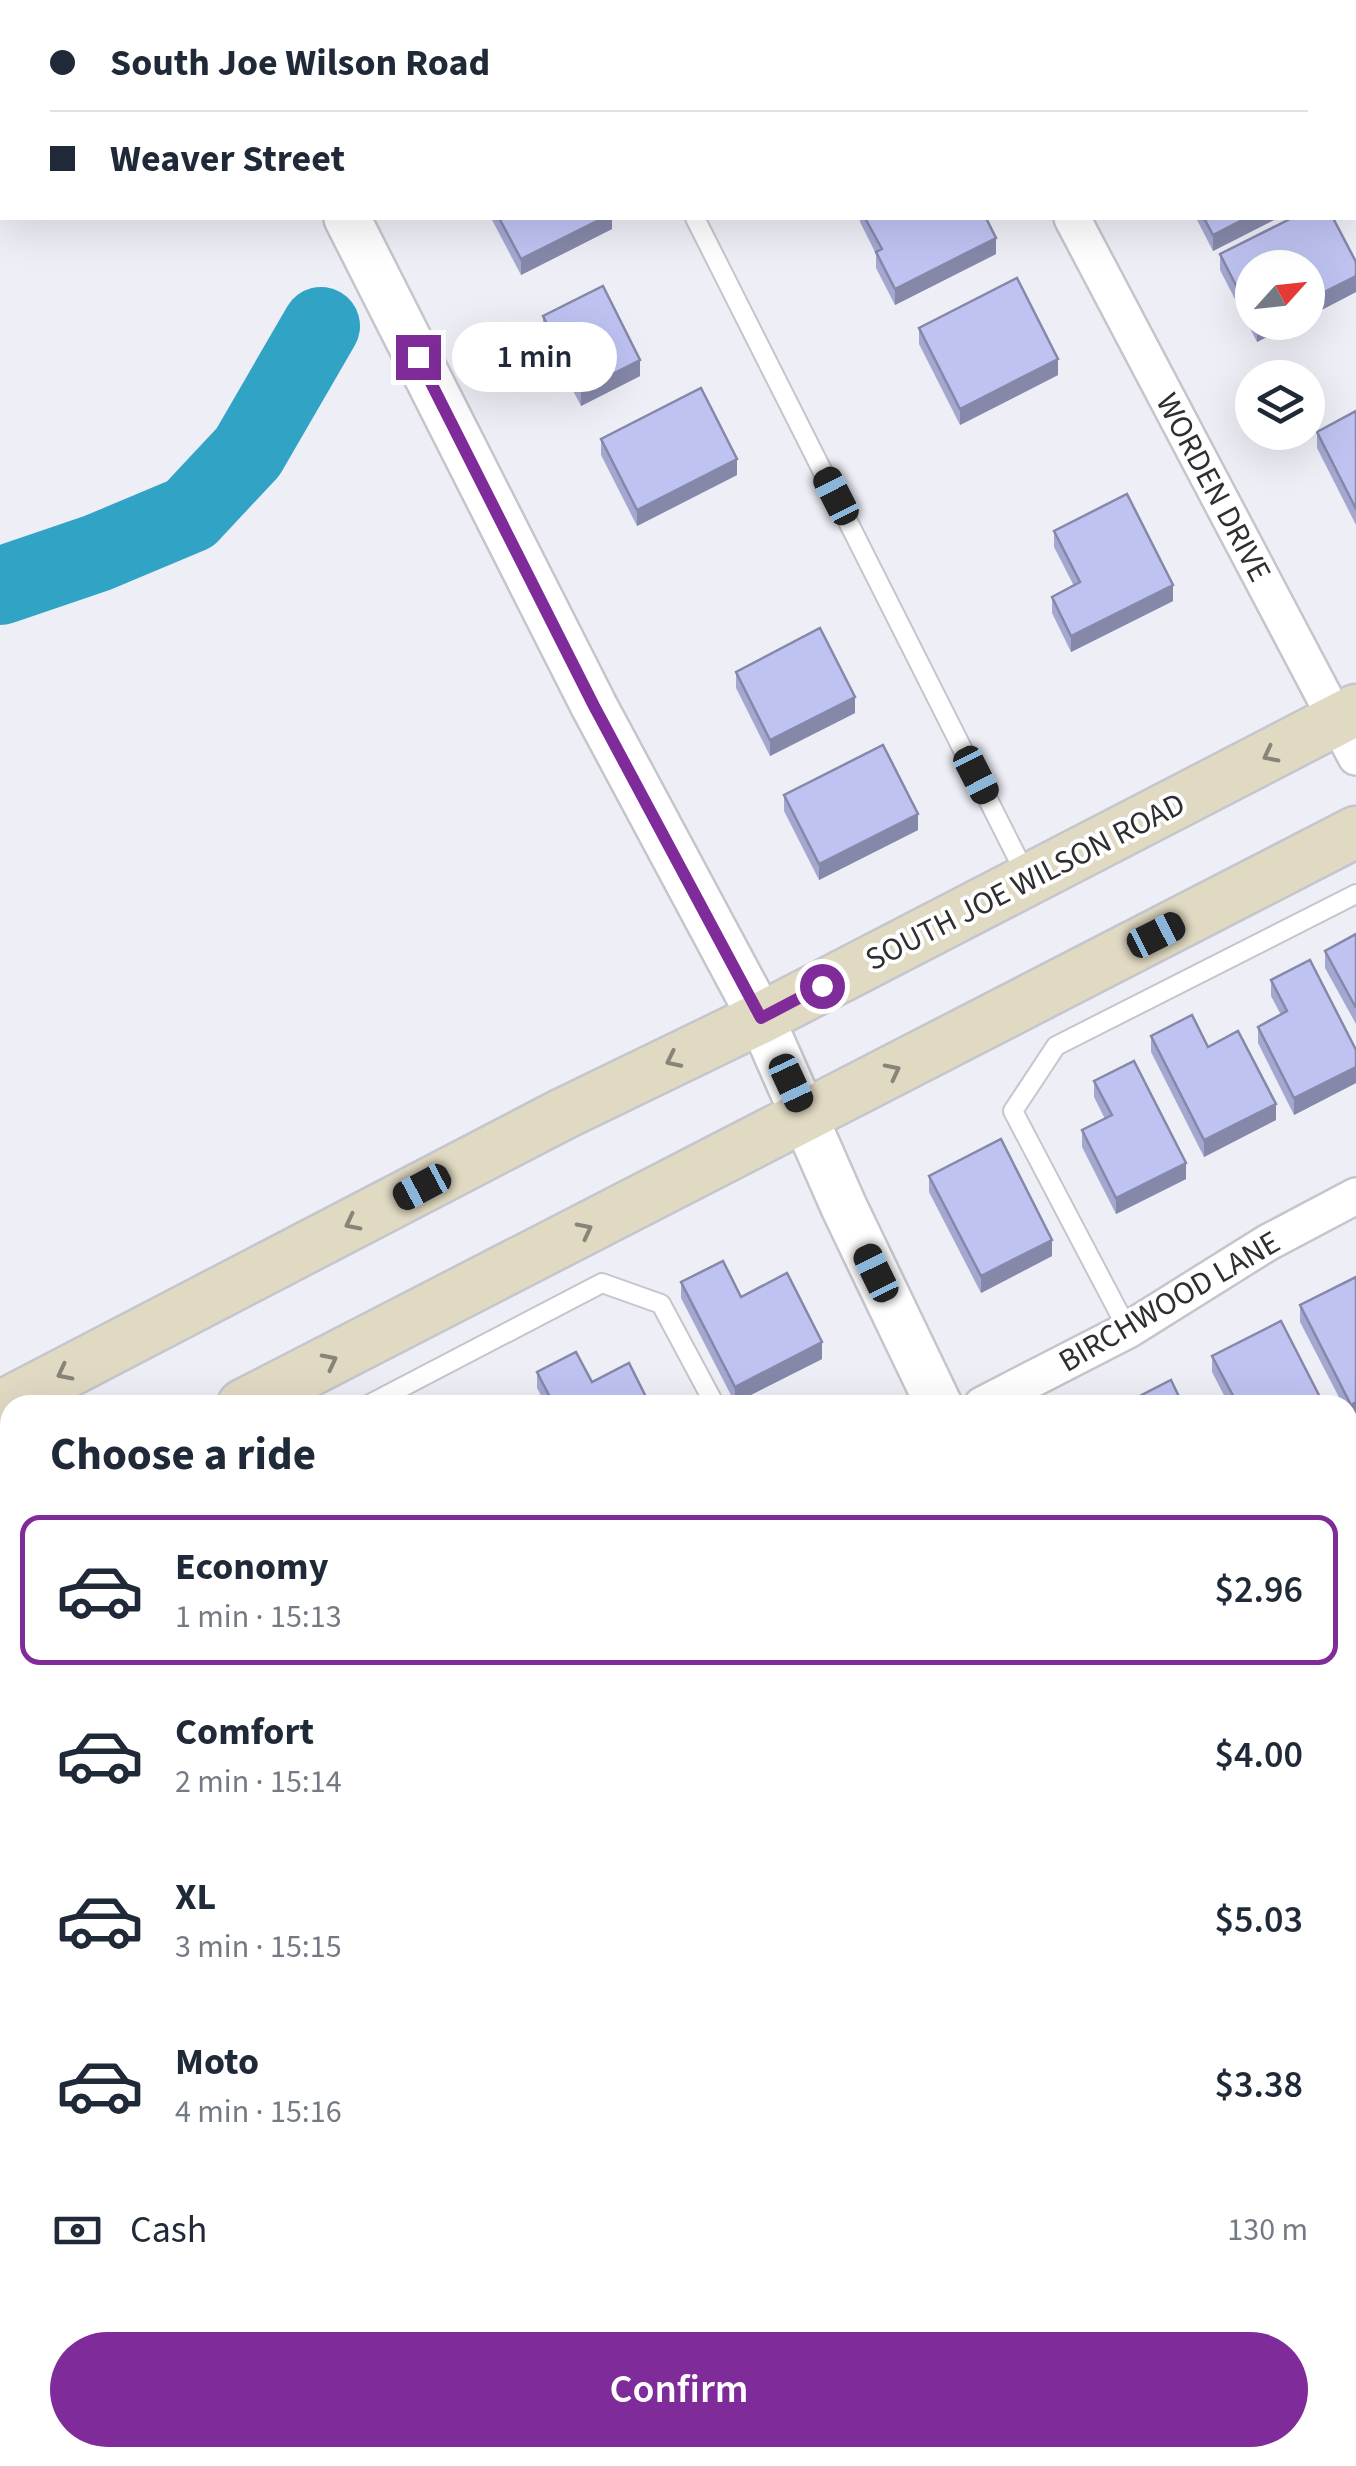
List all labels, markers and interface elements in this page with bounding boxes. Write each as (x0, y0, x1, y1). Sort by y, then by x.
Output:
text: South Joe Wilson Road (110, 36, 490, 90)
text: Weaver Street (110, 132, 345, 186)
north arrow (1235, 250, 1325, 340)
map controls (1235, 250, 1325, 450)
callout: 1 min (453, 322, 618, 392)
text: 1 min (496, 334, 573, 380)
route end (396, 335, 441, 380)
button: layers (1235, 360, 1325, 450)
street label: WORDEN DRIVE (1144, 385, 1282, 590)
car (809, 462, 863, 530)
car (949, 741, 1003, 809)
one-way arrow (1262, 743, 1280, 762)
street label: SOUTH JOE WILSON ROAD (858, 781, 1193, 983)
car (1122, 908, 1190, 962)
route start (800, 964, 845, 1009)
one-way arrow (665, 1048, 683, 1068)
car (765, 1049, 817, 1117)
one-way arrow (882, 1064, 900, 1083)
car (388, 1160, 456, 1214)
one-way arrow (345, 1211, 363, 1231)
street label: BIRCHWOOD LANE (1050, 1220, 1289, 1384)
one-way arrow (574, 1223, 592, 1242)
car (849, 1239, 903, 1307)
one-way arrow (320, 1353, 338, 1373)
one-way arrow (56, 1361, 74, 1381)
text: Choose a ride (50, 1423, 316, 1487)
text: Economy (175, 1540, 328, 1594)
icon: car (55, 1545, 145, 1635)
text: $2.96 (1215, 1563, 1303, 1617)
text: 1 min · 15:13 (175, 1594, 342, 1640)
text: Comfort (175, 1705, 314, 1759)
icon: car (55, 1710, 145, 1800)
text: $4.00 (1215, 1728, 1303, 1782)
text: 2 min · 15:14 (175, 1759, 342, 1805)
text: XL (175, 1870, 216, 1924)
icon: car (55, 1875, 145, 1965)
text: $5.03 (1215, 1893, 1303, 1947)
text: 3 min · 15:15 (175, 1924, 342, 1970)
text: Moto (175, 2035, 259, 2089)
icon: car (55, 2040, 145, 2130)
text: $3.38 (1215, 2058, 1303, 2112)
text: 4 min · 15:16 (175, 2089, 342, 2135)
icon: cash (50, 2203, 105, 2258)
text: Cash (130, 2203, 207, 2257)
text: 130 m (1227, 2207, 1308, 2253)
button: Confirm (50, 2332, 1308, 2447)

